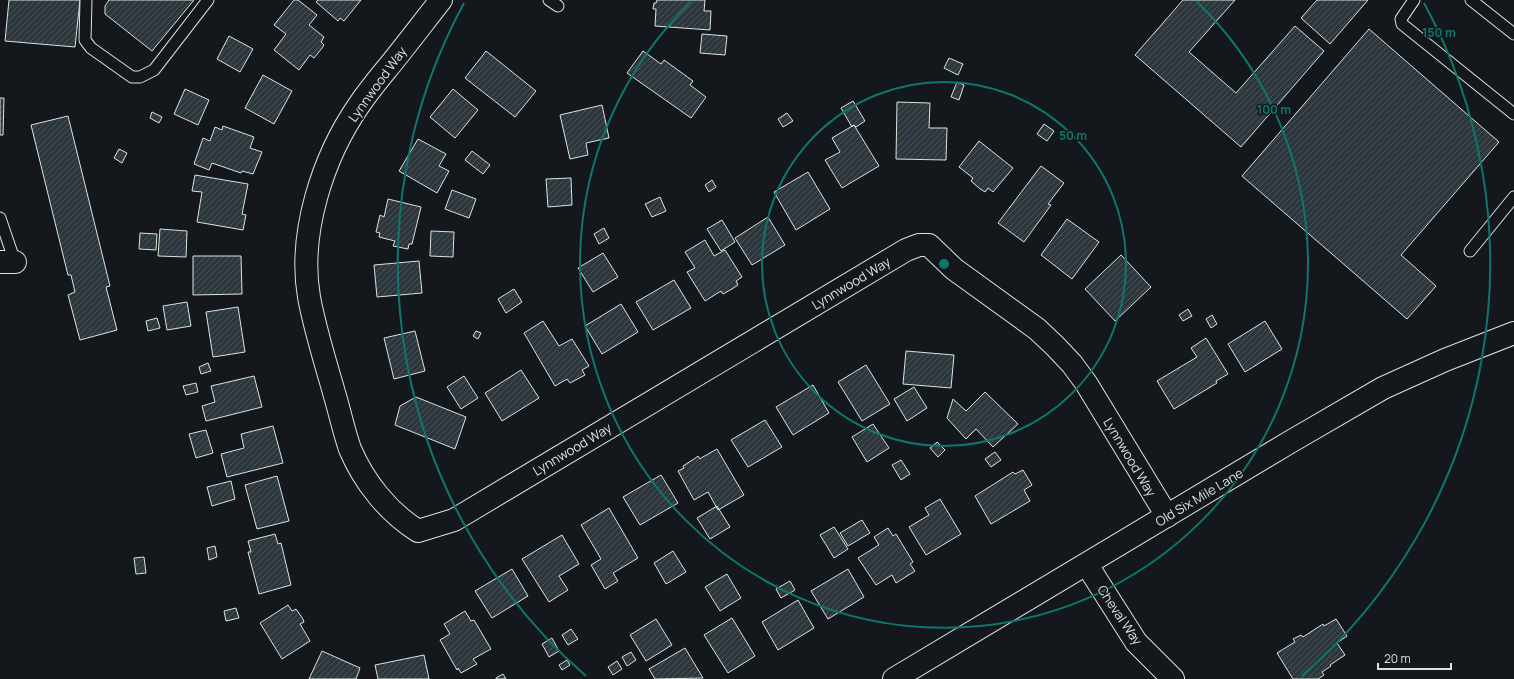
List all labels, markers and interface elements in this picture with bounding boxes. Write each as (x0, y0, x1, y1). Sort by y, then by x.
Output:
text: 150 m (1422, 24, 1456, 41)
street label: Lynnwood Way (344, 43, 411, 125)
text: 100 m (1257, 101, 1291, 118)
text: 50 m (1059, 127, 1087, 144)
street label: Lynnwood Way (808, 252, 894, 314)
centre of rings (937, 257, 951, 271)
street label: Lynnwood Way (1099, 414, 1161, 500)
street label: Lynnwood Way (529, 418, 615, 480)
street label: Old Six Mile Lane (1152, 463, 1247, 530)
street label: Cheval Way (1093, 581, 1147, 649)
scale bar (1378, 645, 1451, 671)
text: 20 m (1384, 650, 1411, 667)

